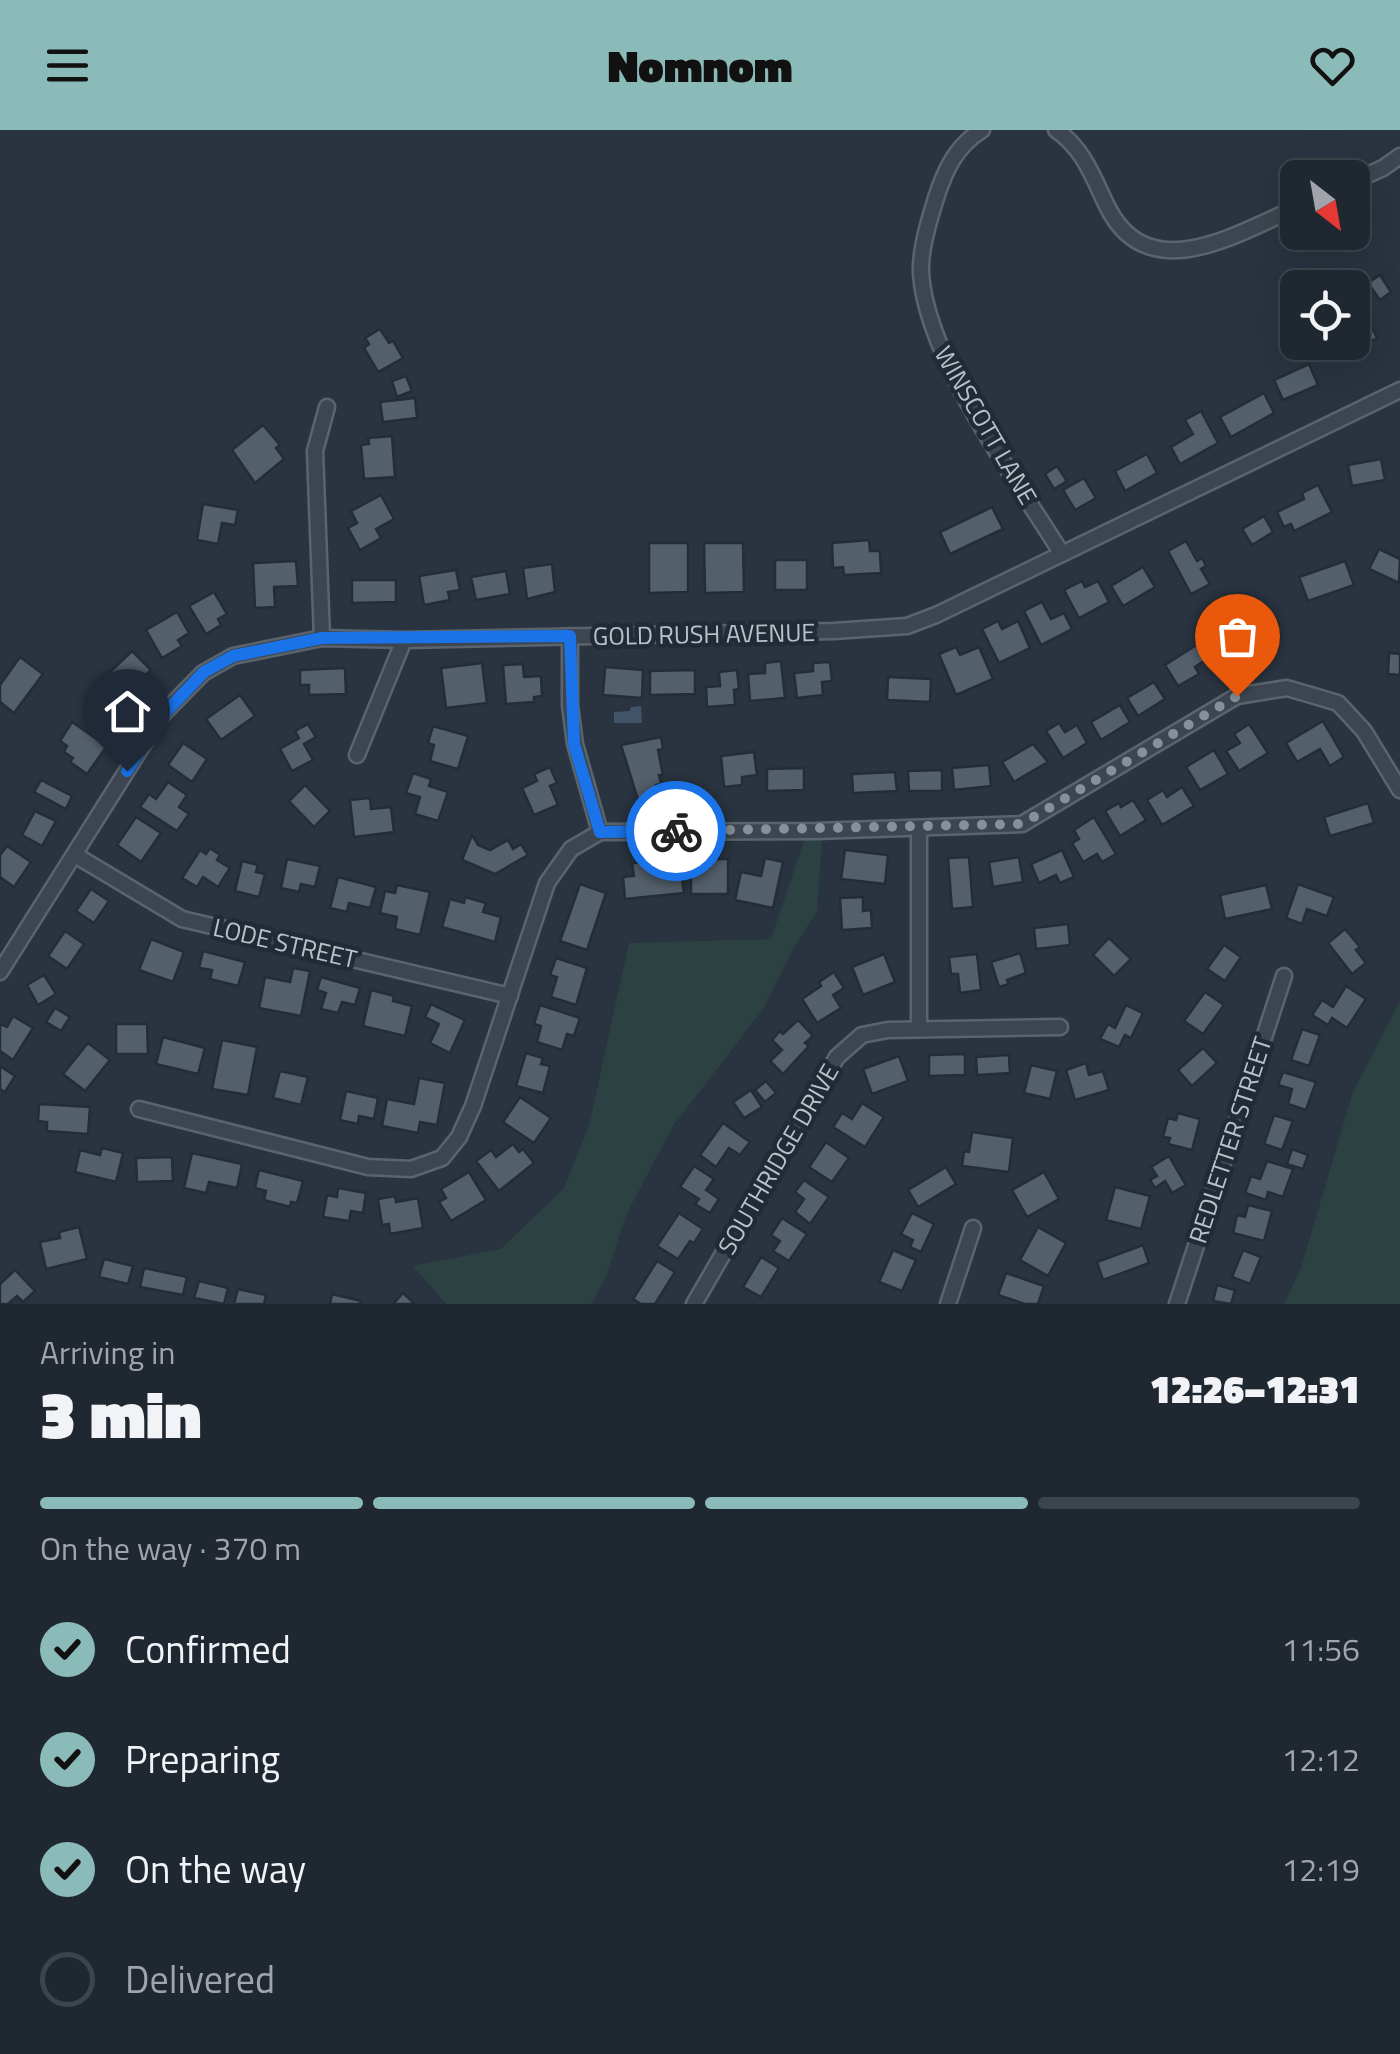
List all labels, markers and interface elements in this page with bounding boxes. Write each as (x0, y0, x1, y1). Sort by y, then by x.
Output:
text: Nomnom (607, 31, 793, 99)
icon: menu (40, 38, 95, 93)
icon: heart (1305, 38, 1360, 93)
north arrow (1280, 160, 1370, 250)
map controls (1280, 160, 1370, 360)
button: locate (1280, 270, 1370, 360)
street label: WINSCOTT LANE (925, 339, 1047, 511)
pin (1195, 594, 1280, 697)
icon: bag (1210, 609, 1265, 664)
street label: GOLD RUSH AVENUE (593, 613, 815, 655)
pin (85, 669, 170, 772)
icon: home (100, 684, 155, 739)
courier (626, 781, 726, 881)
icon: bike (649, 804, 704, 859)
street label: LODE STREET (209, 908, 361, 978)
street label: REDLETTER STREET (1179, 1032, 1281, 1248)
street label: SOUTHRIDGE DRIVE (708, 1057, 848, 1261)
text: Arriving in (40, 1328, 176, 1376)
text: 12:26–12:31 (1150, 1360, 1360, 1418)
text: 3 min (40, 1364, 201, 1463)
text: On the way · 370 m (40, 1524, 301, 1572)
text: Confirmed (125, 1620, 291, 1678)
icon: check (40, 1622, 95, 1677)
text: 11:56 (1281, 1625, 1360, 1673)
text: Preparing (125, 1730, 280, 1788)
icon: check (40, 1732, 95, 1787)
text: 12:12 (1281, 1735, 1360, 1783)
text: On the way (125, 1840, 306, 1898)
icon: check (40, 1842, 95, 1897)
text: 12:19 (1281, 1845, 1360, 1893)
text: Delivered (125, 1950, 275, 2008)

